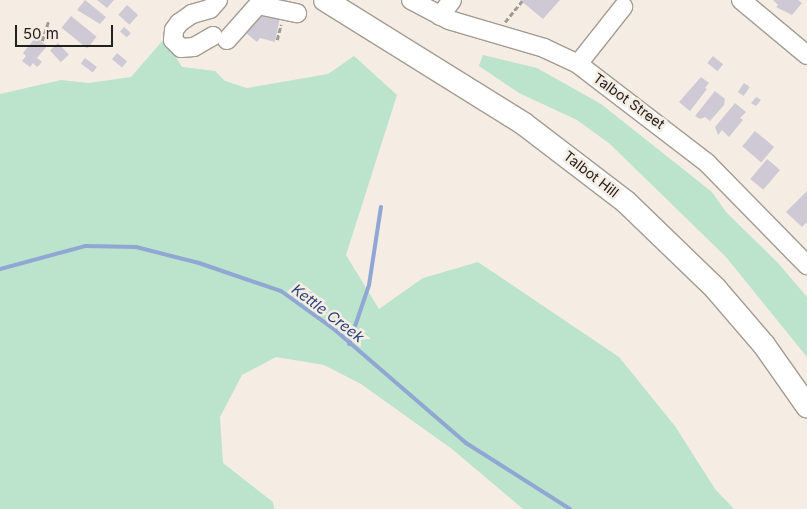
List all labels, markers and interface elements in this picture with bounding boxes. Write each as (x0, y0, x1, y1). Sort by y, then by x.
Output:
scale bar (18, 15, 115, 47)
text: 50 m (23, 24, 59, 43)
street label: Talbot Street (590, 69, 668, 133)
street label: Talbot Hill (560, 147, 622, 201)
water label: Kettle Creek (288, 280, 368, 346)

